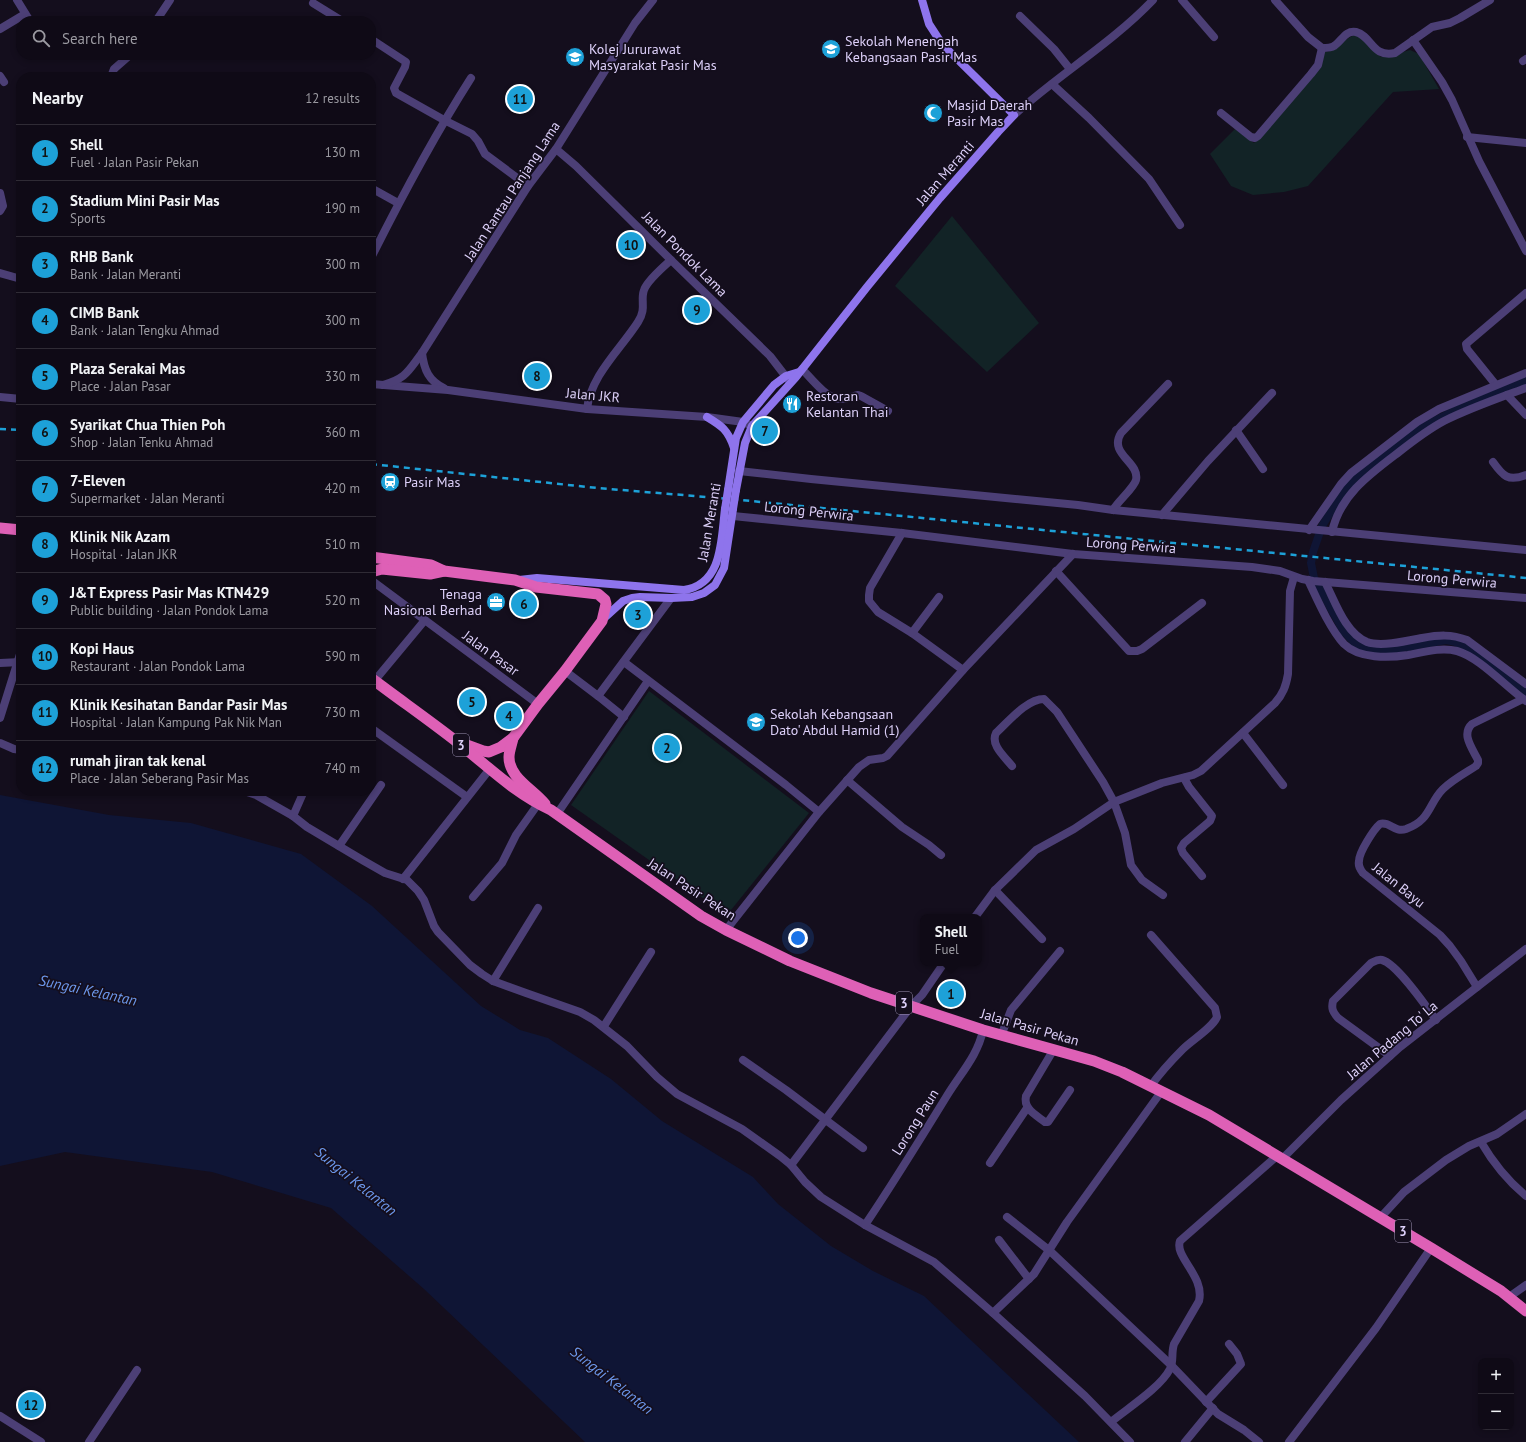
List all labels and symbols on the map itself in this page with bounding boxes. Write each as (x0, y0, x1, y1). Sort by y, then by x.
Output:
place label: Sekolah Menengah Kebangsaan Pasir Mas (845, 32, 977, 66)
school or university icon: Sekolah Menengah Kebangsaan Pasir Mas (820, 38, 842, 60)
place label: Kolej Jururawat Masyarakat Pasir Mas (589, 40, 717, 74)
school or university icon: Kolej Jururawat Masyarakat Pasir Mas (564, 46, 586, 68)
pin: 11 (507, 84, 533, 114)
place label: Masjid Daerah Pasir Mas (947, 96, 1032, 130)
mosque icon: Masjid Daerah Pasir Mas (922, 102, 944, 124)
street label: Jalan Rantau Panjang Lama (460, 118, 564, 265)
street label: Jalan Meranti (911, 137, 978, 210)
street label: Jalan Pondok Lama (638, 207, 731, 300)
pin: 10 (618, 230, 644, 260)
pin: 9 (684, 295, 710, 325)
pin: 8 (524, 361, 550, 391)
street label: Jalan JKR (564, 384, 621, 406)
place label: Restoran Kelantan Thai (806, 387, 888, 421)
restaurant icon: Restoran Kelantan Thai (781, 393, 803, 415)
pin: 7 (752, 416, 778, 446)
station icon: Pasir Mas (379, 471, 401, 493)
place label: Pasir Mas (404, 473, 460, 491)
street label: Jalan Meranti (693, 481, 725, 564)
street label: Lorong Perwira (763, 497, 855, 525)
street label: Lorong Perwira (1085, 533, 1177, 557)
street label: Lorong Perwira (1406, 566, 1498, 592)
place label: Tenaga Nasional Berhad (384, 585, 482, 619)
pin: 6 (511, 589, 537, 619)
office icon: Tenaga Nasional Berhad (485, 591, 507, 613)
pin: 3 (625, 600, 651, 630)
street label: Jalan Pasar (458, 626, 523, 680)
pin: 5 (459, 687, 485, 717)
pin: 4 (496, 701, 522, 731)
place label: Sekolah Kebangsaan Dato' Abdul Hamid (1) (770, 705, 900, 739)
school or university icon: Sekolah Kebangsaan Dato' Abdul Hamid (1) (745, 711, 767, 733)
pin: 2 (654, 733, 680, 763)
road number: 3 (453, 734, 469, 756)
street label: Jalan Pasir Pekan (644, 853, 740, 924)
street label: Jalan Bayu (1368, 858, 1429, 912)
your location (788, 928, 808, 948)
water label: Sungai Kelantan (37, 970, 139, 1010)
pin: 1 (938, 979, 964, 1009)
road number: 3 (896, 992, 912, 1014)
street label: Jalan Padang To' La (1342, 997, 1441, 1084)
street label: Jalan Pasir Pekan (978, 1004, 1081, 1050)
street label: Lorong Paun (888, 1086, 942, 1158)
water label: Sungai Kelantan (311, 1142, 401, 1220)
road number: 3 (1395, 1220, 1411, 1242)
water label: Sungai Kelantan (567, 1342, 657, 1418)
pin: 12 (18, 1390, 44, 1420)

